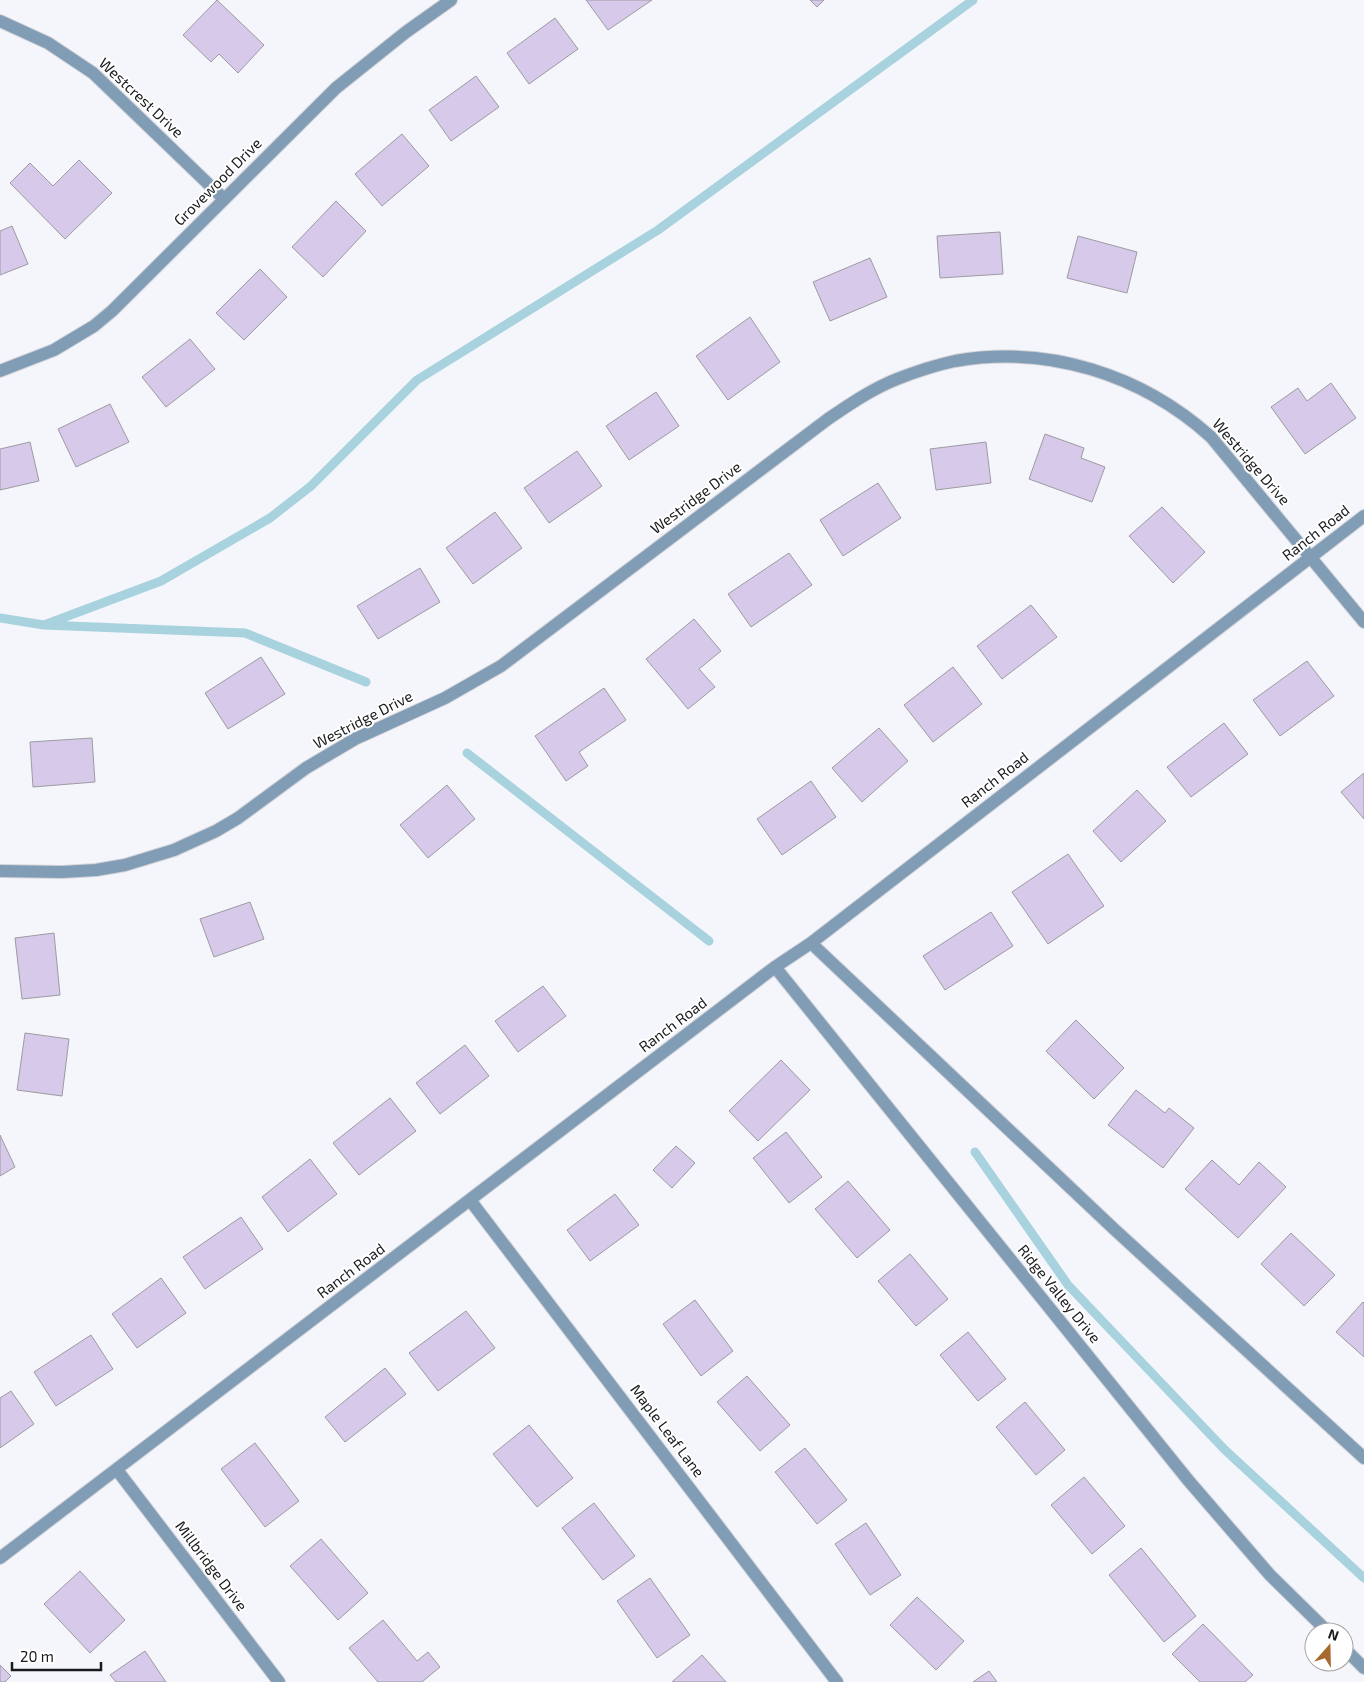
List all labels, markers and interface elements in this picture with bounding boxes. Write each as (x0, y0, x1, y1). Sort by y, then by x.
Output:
street label: Westcrest Drive (96, 54, 188, 141)
street label: Grovewood Drive (170, 134, 265, 229)
street label: Westridge Drive (1209, 414, 1294, 508)
street label: Westridge Drive (646, 457, 744, 537)
street label: Ranch Road (1278, 500, 1353, 564)
street label: Westridge Drive (310, 686, 415, 752)
street label: Ranch Road (957, 747, 1032, 811)
street label: Ranch Road (635, 993, 710, 1056)
street label: Ranch Road (313, 1239, 388, 1302)
street label: Ridge Valley Drive (1015, 1241, 1105, 1346)
street label: Maple Leaf Lane (627, 1380, 709, 1480)
street label: Millbridge Drive (172, 1517, 251, 1614)
north arrow (1304, 1622, 1354, 1672)
text: N (1326, 1625, 1341, 1644)
scale bar (12, 1640, 101, 1672)
text: 20 m (20, 1647, 54, 1665)

